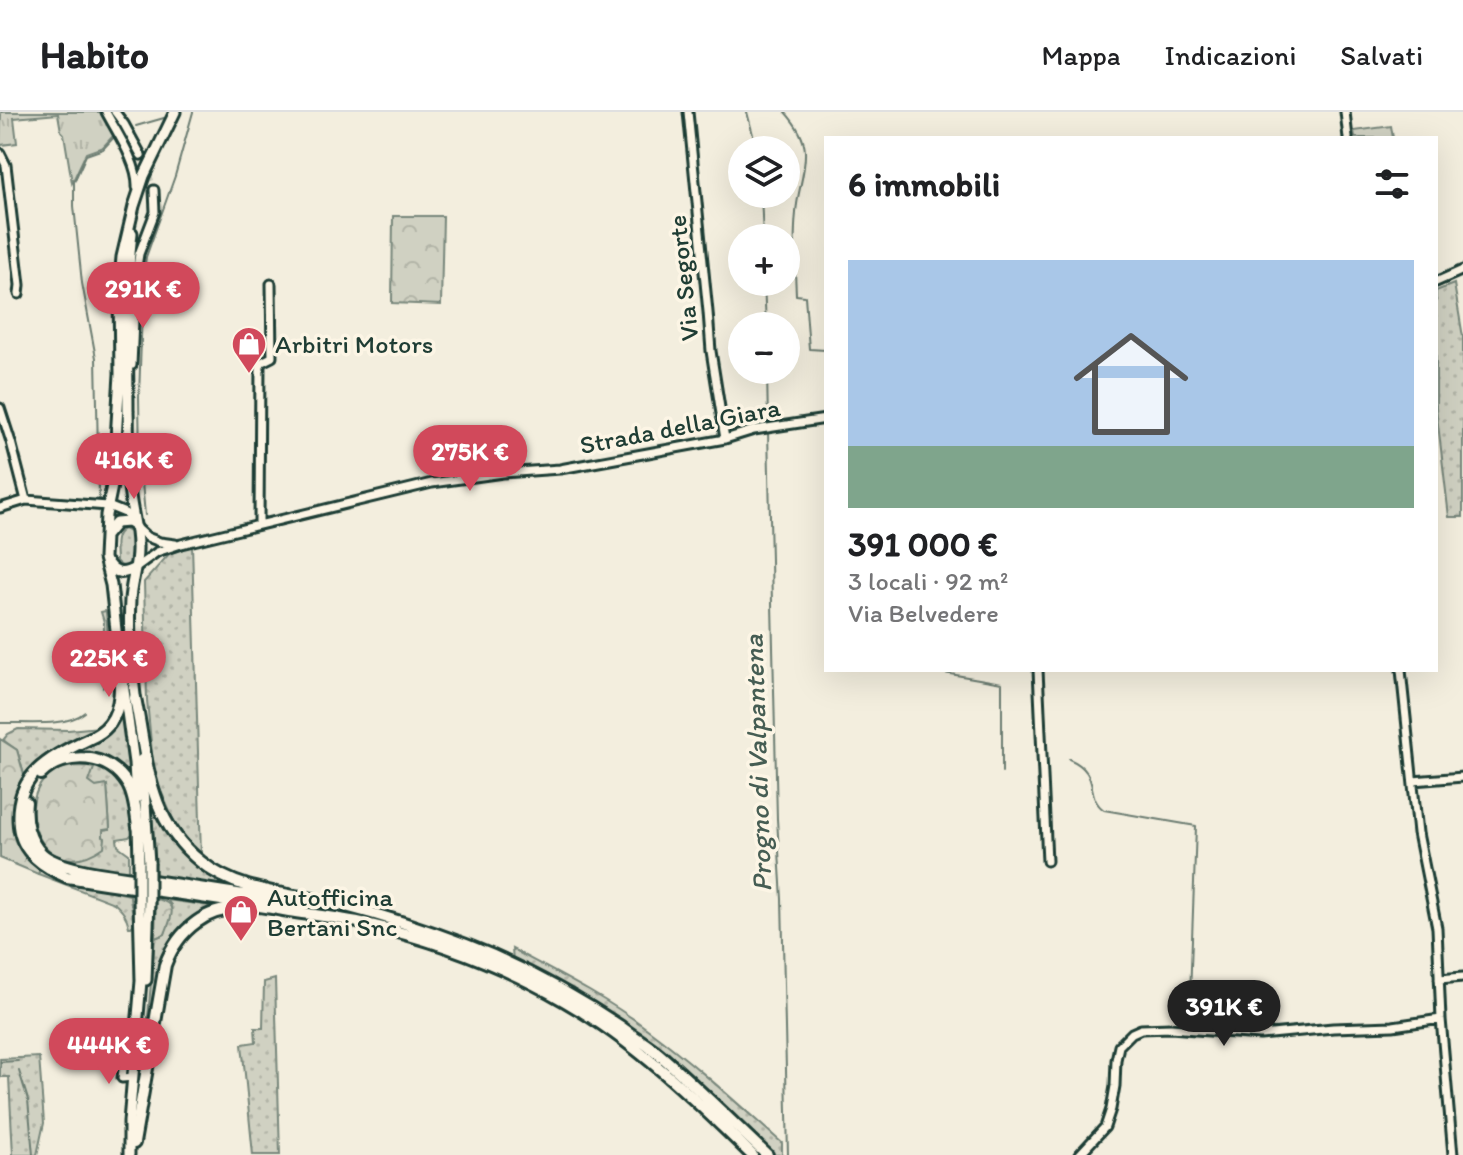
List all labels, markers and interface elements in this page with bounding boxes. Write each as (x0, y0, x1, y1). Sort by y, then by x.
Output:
text: Habito (40, 32, 149, 78)
text: Mappa (1042, 38, 1121, 72)
text: Indicazioni (1165, 38, 1296, 72)
text: Salvati (1340, 38, 1423, 72)
map controls (728, 136, 800, 384)
button: layers (728, 136, 800, 208)
icon: filters (1370, 162, 1414, 206)
text: 6 immobili (848, 164, 1000, 205)
street label: Via Segorte (660, 214, 706, 342)
button: + (728, 224, 800, 296)
pin: 291K € (78, 262, 208, 330)
text: 291K € (105, 272, 181, 304)
button: − (728, 312, 800, 384)
icon: home (1059, 312, 1203, 456)
shop icon: Arbitri Motors (230, 325, 268, 375)
place label: Arbitri Motors (275, 328, 433, 360)
street label: Strada della Giara (577, 391, 783, 461)
pin: 275K € (405, 425, 535, 493)
pin: 416K € (69, 433, 199, 501)
text: 275K € (431, 435, 509, 467)
text: 416K € (95, 443, 173, 475)
text: 391 000 € (848, 524, 998, 565)
text: 3 locali · 92 m² (848, 565, 1008, 597)
text: Via Belvedere (848, 597, 999, 629)
pin: 225K € (44, 631, 174, 699)
water label: Progno di Valpantena (736, 633, 778, 892)
text: 225K € (70, 641, 148, 673)
place label: Autofficina Bertani Snc (267, 881, 398, 943)
shop icon: Autofficina Bertani Snc (222, 893, 260, 943)
pin: 391K € (1159, 980, 1289, 1048)
text: 391K € (1185, 990, 1263, 1022)
pin: 444K € (44, 1018, 174, 1086)
text: 444K € (67, 1028, 151, 1060)

